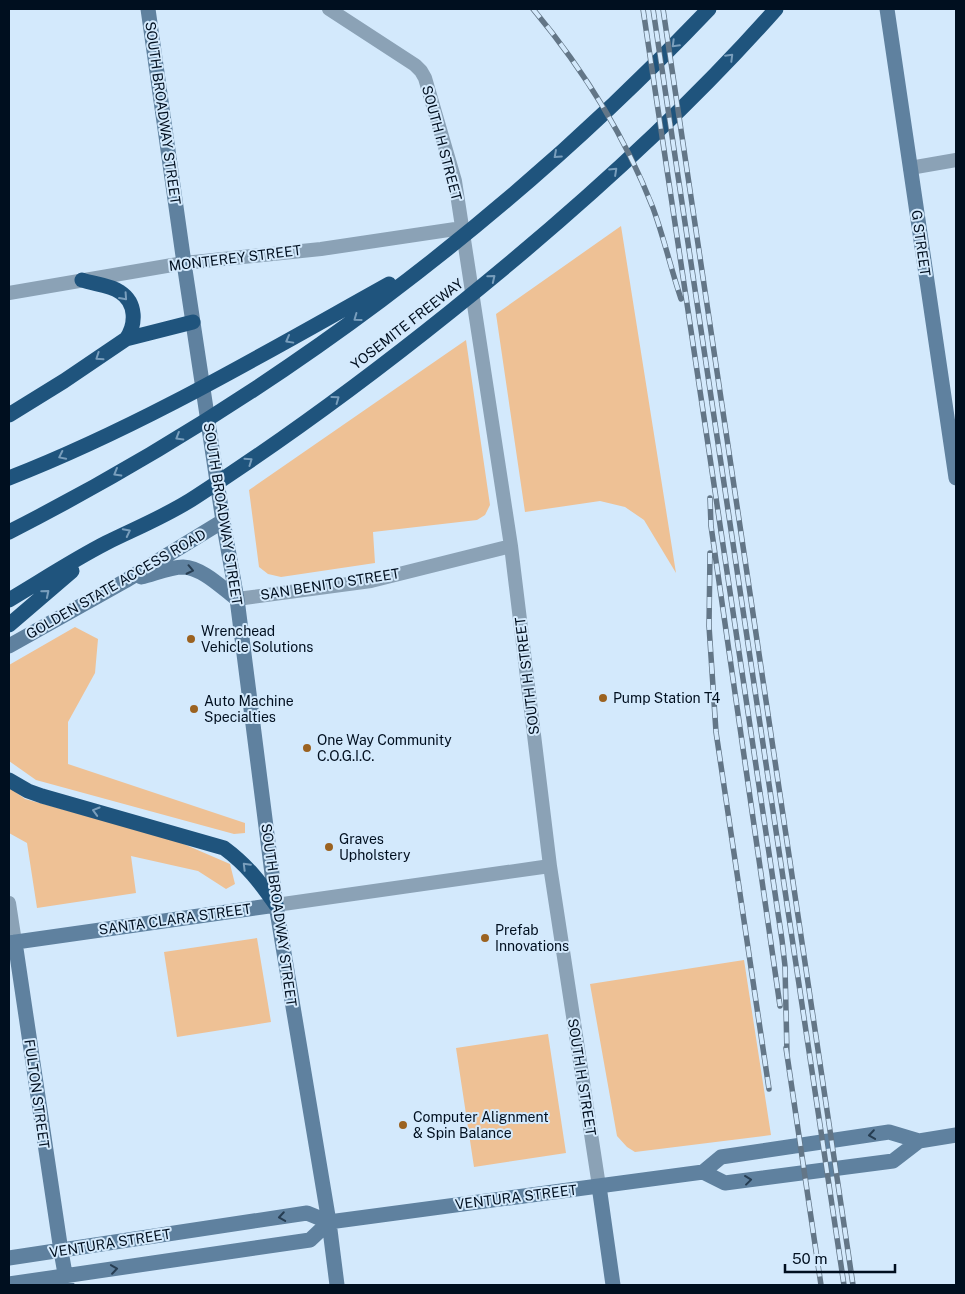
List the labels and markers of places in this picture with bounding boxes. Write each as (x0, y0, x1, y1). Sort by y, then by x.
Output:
place label: Wrenchead Vehicle Solutions (201, 623, 313, 655)
marker: Wrenchead Vehicle Solutions (185, 633, 197, 645)
place label: Pump Station T4 (613, 690, 720, 706)
marker: Pump Station T4 (597, 692, 609, 704)
place label: Auto Machine Specialties (204, 693, 294, 725)
marker: Auto Machine Specialties (188, 703, 200, 715)
place label: One Way Community C.O.G.I.C. (317, 732, 452, 764)
marker: One Way Community C.O.G.I.C. (301, 742, 313, 754)
place label: Graves Upholstery (339, 831, 411, 863)
marker: Graves Upholstery (323, 841, 335, 853)
place label: Prefab Innovations (495, 922, 569, 954)
marker: Prefab Innovations (479, 932, 491, 944)
place label: Computer Alignment & Spin Balance (413, 1109, 549, 1141)
marker: Computer Alignment & Spin Balance (397, 1119, 409, 1131)

